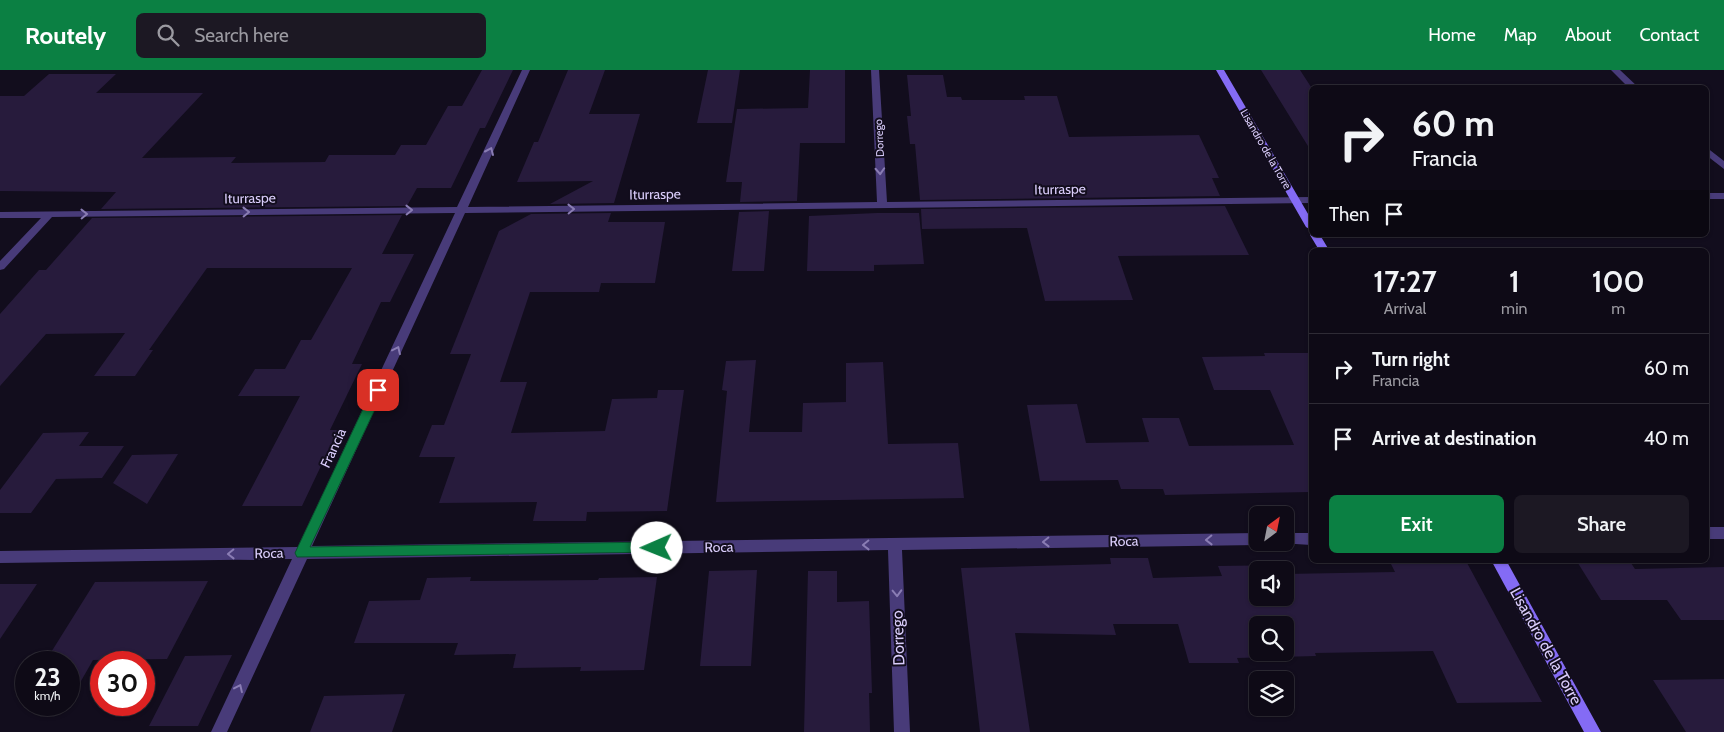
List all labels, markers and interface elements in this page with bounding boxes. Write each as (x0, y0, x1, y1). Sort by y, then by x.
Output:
search box (136, 13, 486, 58)
text: Routely (25, 21, 106, 50)
icon: search (154, 21, 182, 49)
text: Search here (194, 24, 289, 47)
text: Home (1428, 24, 1476, 46)
text: Map (1504, 24, 1537, 46)
text: About (1565, 24, 1611, 46)
text: Contact (1639, 24, 1699, 46)
text: 60 m (1412, 102, 1495, 145)
icon: right (1329, 105, 1394, 170)
street label: Lisandro de la Torre (1237, 107, 1295, 192)
street label: Dorrego (871, 119, 887, 157)
text: Francia (1412, 145, 1477, 172)
one-way arrow (483, 147, 494, 156)
one-way arrow (875, 167, 886, 175)
street label: Iturraspe (1034, 180, 1086, 198)
street label: Iturraspe (629, 185, 681, 203)
street label: Iturraspe (224, 189, 276, 207)
icon: arrive (1380, 200, 1408, 228)
text: Then (1329, 203, 1370, 226)
one-way arrow (568, 204, 575, 214)
one-way arrow (405, 205, 413, 216)
one-way arrow (242, 207, 250, 217)
one-way arrow (80, 209, 88, 219)
text: 17:27 (1373, 263, 1437, 300)
text: 1 (1509, 263, 1520, 300)
text: 100 (1592, 263, 1645, 300)
text: Arrival (1384, 299, 1426, 318)
text: min (1501, 299, 1527, 318)
text: m (1611, 299, 1625, 318)
one-way arrow (391, 346, 401, 355)
text: Turn right (1372, 348, 1450, 371)
icon: right (1329, 355, 1357, 383)
text: 60 m (1644, 357, 1689, 380)
pin (357, 369, 399, 411)
text: Francia (1372, 371, 1420, 390)
icon: arrive (364, 376, 392, 404)
street label: Francia (316, 425, 350, 471)
icon: arrive (1329, 425, 1357, 453)
text: Arrive at destination (1372, 427, 1536, 450)
text: 40 m (1644, 427, 1689, 450)
button: Exit (1329, 495, 1504, 553)
button: Share (1514, 495, 1689, 553)
north arrow (1249, 506, 1294, 551)
map controls (1249, 506, 1294, 716)
position arrow (630, 521, 682, 573)
street label: Roca (1109, 532, 1139, 550)
one-way arrow (1205, 535, 1212, 545)
one-way arrow (1042, 537, 1050, 548)
street label: Roca (704, 538, 734, 556)
one-way arrow (862, 540, 870, 550)
street label: Roca (254, 544, 284, 562)
one-way arrow (227, 549, 235, 559)
button: sound (1249, 561, 1294, 606)
street label: Lisandro de la Torre (1506, 584, 1586, 708)
one-way arrow (891, 590, 902, 598)
street label: Dorrego (888, 610, 908, 666)
button: search (1249, 616, 1294, 661)
speed limit sign: 30 (90, 651, 155, 716)
text: 23 (34, 662, 61, 692)
button: layers (1249, 671, 1294, 716)
one-way arrow (233, 684, 244, 693)
text: km/h (34, 688, 61, 703)

